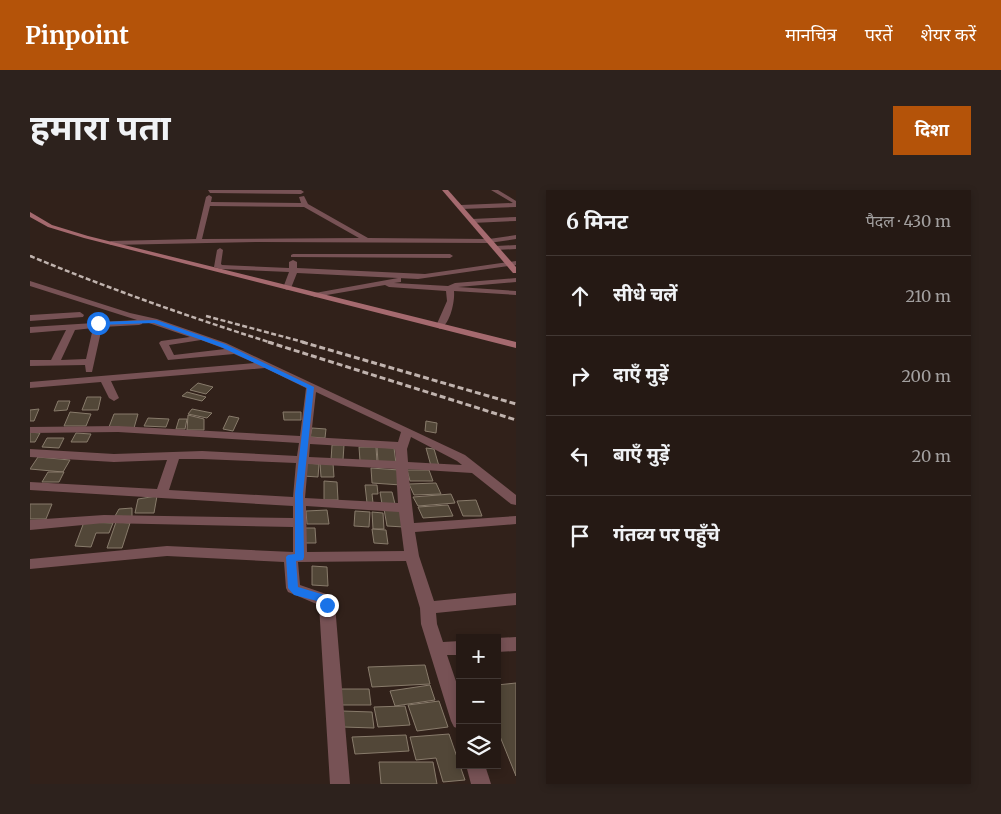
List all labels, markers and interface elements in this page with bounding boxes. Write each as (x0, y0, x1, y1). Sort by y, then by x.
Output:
text: Pinpoint (25, 20, 129, 51)
text: मानचित्र (785, 23, 837, 46)
text: परतें (865, 23, 893, 46)
text: शेयर करें (921, 23, 976, 46)
text: हमारा पता (30, 106, 170, 150)
button: दिशा (893, 106, 971, 155)
text: 6 मिनट (566, 208, 628, 235)
text: पैदल · 430 m (866, 211, 951, 231)
icon: ahead (566, 282, 594, 310)
text: सीधे चलें (613, 282, 677, 306)
text: 210 m (906, 286, 951, 306)
route start (87, 312, 110, 335)
icon: right (566, 362, 594, 390)
text: दाएँ मुड़ें (613, 362, 669, 386)
text: 200 m (901, 366, 951, 386)
icon: left (566, 442, 594, 470)
text: बाएँ मुड़ें (613, 442, 670, 466)
text: 20 m (912, 446, 951, 466)
icon: arrive (566, 522, 594, 550)
text: गंतव्य पर पहुँचे (613, 522, 720, 546)
route end (316, 594, 339, 617)
map controls (456, 634, 501, 769)
button: + (456, 634, 501, 679)
button: − (456, 679, 501, 724)
button: layers (456, 724, 501, 769)

